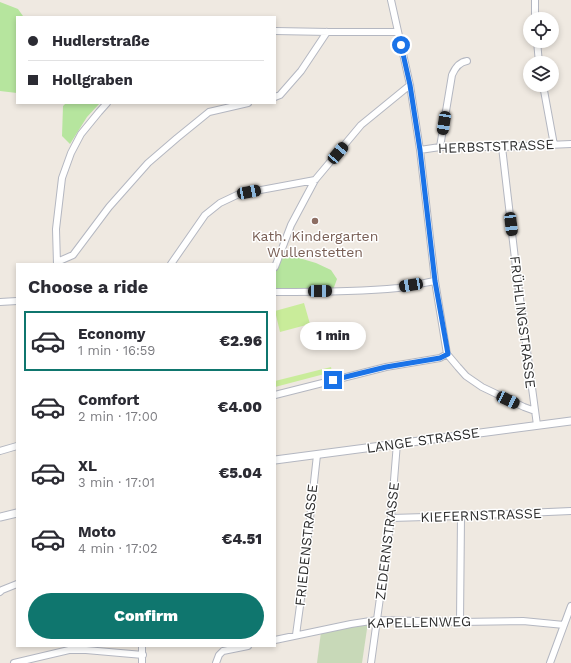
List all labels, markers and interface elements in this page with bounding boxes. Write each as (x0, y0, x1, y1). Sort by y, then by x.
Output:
map controls (523, 12, 559, 92)
button: locate (523, 12, 559, 48)
text: Hudlerstraße (52, 32, 150, 50)
route start (392, 36, 410, 54)
button: layers (523, 56, 559, 92)
text: Hollgraben (52, 71, 133, 89)
car (436, 110, 452, 136)
street label: HERBSTSTRASSE (437, 136, 555, 156)
car (326, 140, 350, 166)
car (236, 184, 262, 200)
car (504, 211, 518, 237)
marker: Kath. Kindergarten Wullenstetten (310, 216, 320, 226)
place label: Kath. Kindergarten Wullenstetten (252, 228, 378, 260)
street label: FRÜHLINGSTRASSE (507, 255, 539, 389)
text: Choose a ride (28, 276, 148, 297)
car (398, 277, 424, 293)
car (308, 285, 332, 297)
callout: 1 min (300, 322, 366, 350)
icon: car (30, 323, 66, 359)
text: Economy (78, 325, 145, 343)
text: 1 min (316, 328, 350, 343)
text: €2.96 (219, 332, 262, 350)
text: 1 min · 16:59 (78, 343, 155, 358)
route end (324, 371, 342, 389)
icon: car (30, 389, 66, 425)
car (495, 389, 521, 411)
text: Comfort (78, 391, 139, 409)
text: €4.00 (218, 398, 262, 416)
text: 2 min · 17:00 (78, 409, 158, 424)
street label: LANGE STRASSE (365, 424, 481, 456)
icon: car (30, 455, 66, 491)
text: XL (78, 457, 97, 475)
text: €5.04 (219, 464, 262, 482)
text: 3 min · 17:01 (78, 475, 155, 490)
street label: ZEDERNSTRASSE (372, 481, 402, 601)
street label: FRIEDENSTRASSE (292, 483, 320, 607)
street label: KIEFERNSTRASSE (420, 505, 542, 525)
icon: car (30, 521, 66, 557)
text: Moto (78, 523, 116, 541)
text: €4.51 (222, 530, 262, 548)
text: 4 min · 17:02 (78, 541, 158, 556)
button: Confirm (28, 593, 264, 639)
street label: KAPELLENWEG (367, 613, 471, 631)

